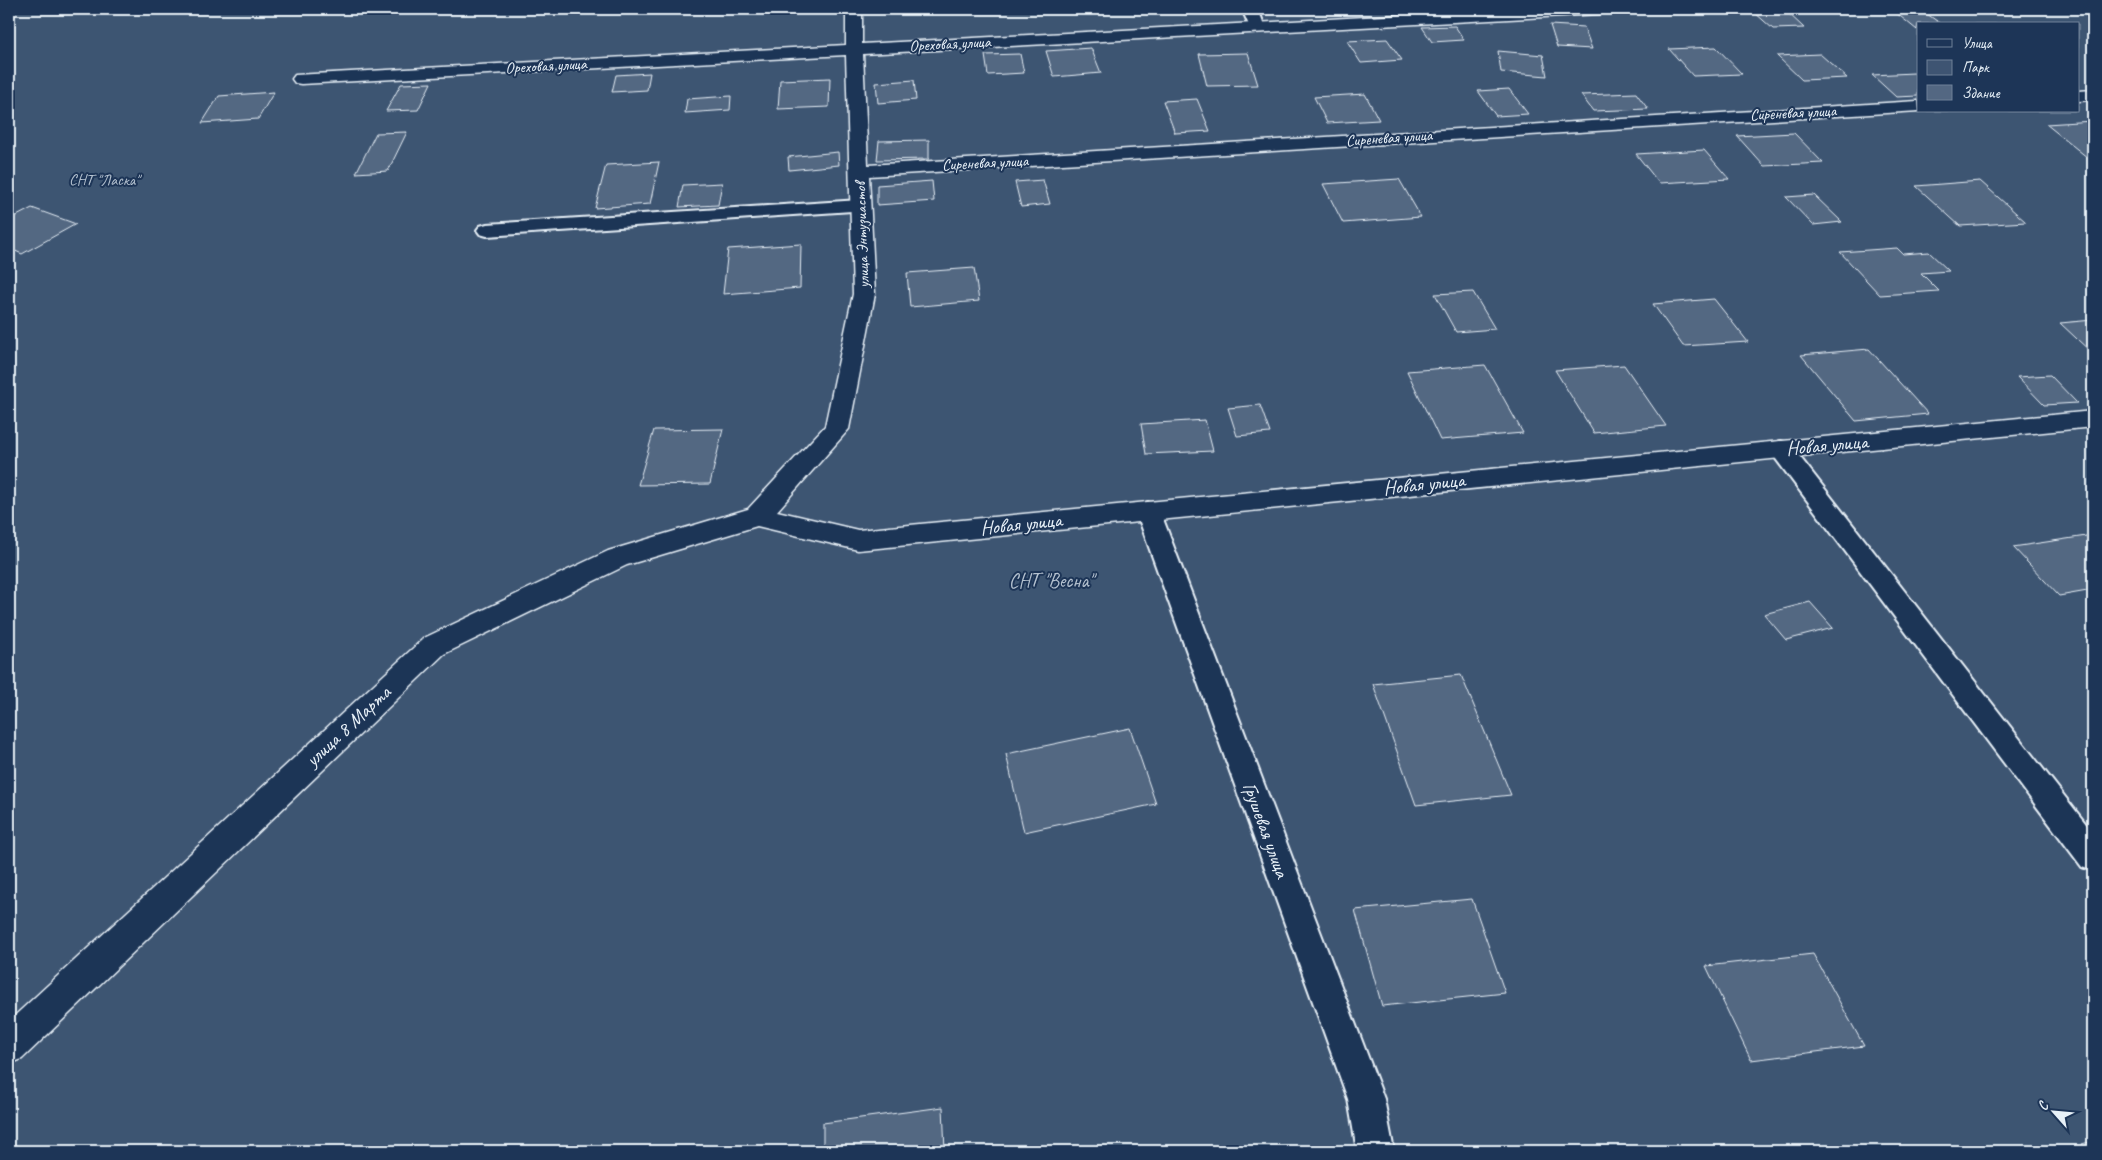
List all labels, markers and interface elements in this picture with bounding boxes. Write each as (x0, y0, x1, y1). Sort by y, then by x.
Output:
legend (1917, 22, 2080, 112)
street label: Ореховая улица (909, 32, 992, 56)
text: Улица (1962, 34, 1993, 53)
street label: Ореховая улица (505, 54, 588, 78)
text: Парк (1962, 58, 1990, 77)
text: Здание (1962, 84, 2001, 103)
street label: Сиреневая улица (1749, 101, 1838, 125)
street label: Сиреневая улица (1345, 125, 1434, 151)
street label: Сиреневая улица (941, 151, 1030, 175)
park label: СНТ "Ласка" (69, 170, 142, 190)
street label: улица Энтузиастов (850, 178, 874, 289)
street label: Новая улица (1785, 429, 1871, 461)
street label: Новая улица (1382, 467, 1468, 501)
street label: Новая улица (979, 507, 1065, 541)
park label: СНТ "Весна" (1009, 568, 1097, 593)
street label: улица 8 Марта (299, 679, 397, 773)
street label: Грушевая улица (1237, 779, 1295, 882)
north arrow (2030, 1088, 2080, 1138)
text: С (2034, 1098, 2053, 1113)

